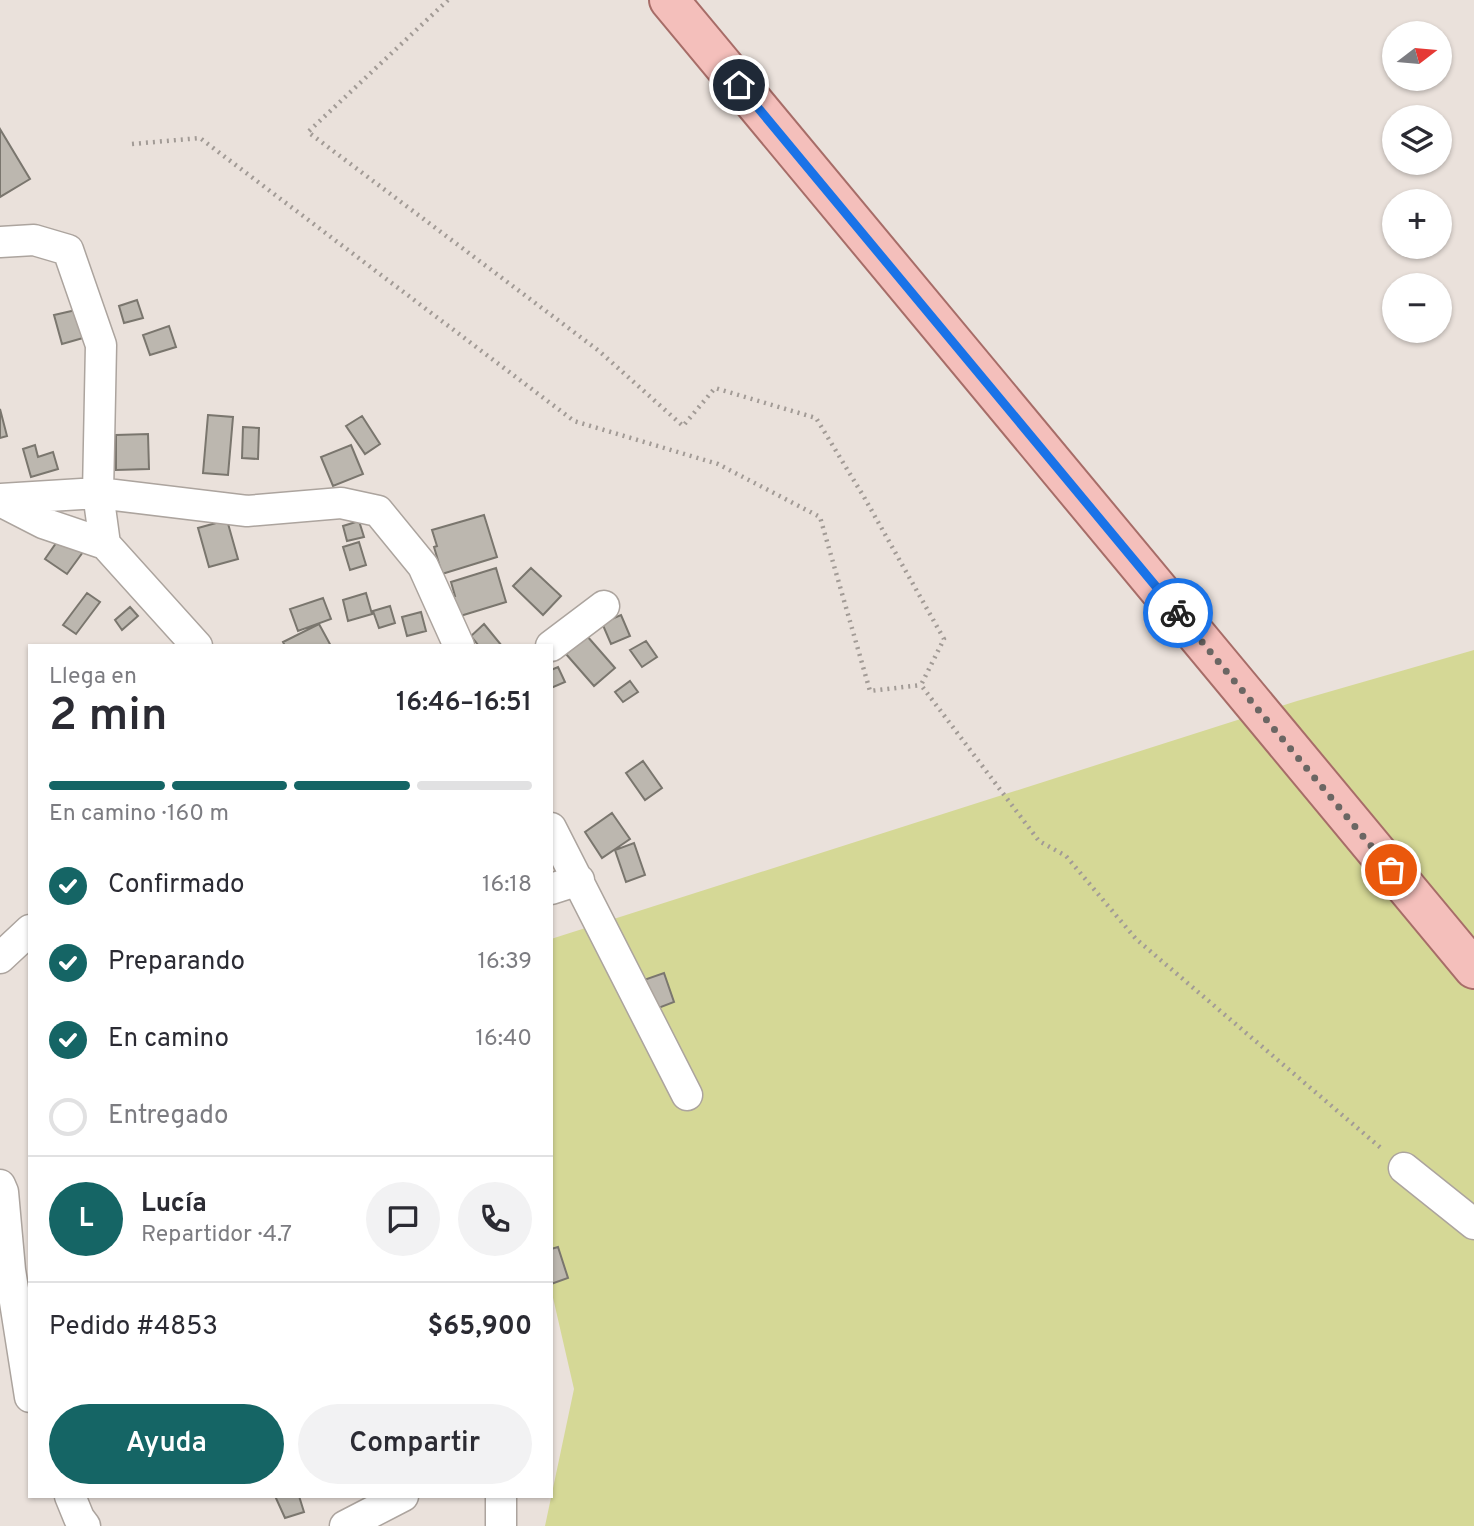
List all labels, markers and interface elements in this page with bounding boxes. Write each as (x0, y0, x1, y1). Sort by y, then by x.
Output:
north arrow (1382, 21, 1452, 91)
map controls (1382, 21, 1452, 343)
pin (709, 55, 769, 115)
icon: home (720, 66, 758, 104)
button: layers (1382, 105, 1452, 175)
button: + (1382, 189, 1452, 259)
button: − (1382, 273, 1452, 343)
courier (1143, 578, 1213, 648)
icon: bike (1159, 594, 1197, 632)
text: Llega en (49, 663, 137, 692)
text: 16:46–16:51 (396, 687, 532, 720)
text: 2 min (49, 688, 168, 747)
text: En camino · 160 m (49, 800, 229, 829)
pin (1361, 840, 1421, 900)
icon: bag (1372, 851, 1410, 889)
icon: check (49, 867, 87, 905)
text: Confirmado (108, 869, 245, 902)
text: 16:18 (482, 871, 532, 900)
icon: check (49, 944, 87, 982)
text: Preparando (108, 946, 245, 979)
text: 16:39 (477, 948, 532, 977)
icon: check (49, 1021, 87, 1059)
text: En camino (108, 1023, 229, 1056)
text: 16:40 (475, 1025, 532, 1054)
text: Entregado (108, 1100, 228, 1133)
button: chat (366, 1182, 440, 1256)
button: phone (458, 1182, 532, 1256)
text: Lucía (141, 1188, 207, 1221)
text: L (79, 1203, 93, 1236)
text: Repartidor · 4.7 (141, 1221, 292, 1250)
text: Pedido #4853 (49, 1311, 218, 1344)
text: $65,900 (428, 1311, 532, 1344)
button: Ayuda (49, 1404, 284, 1484)
button: Compartir (298, 1404, 532, 1484)

